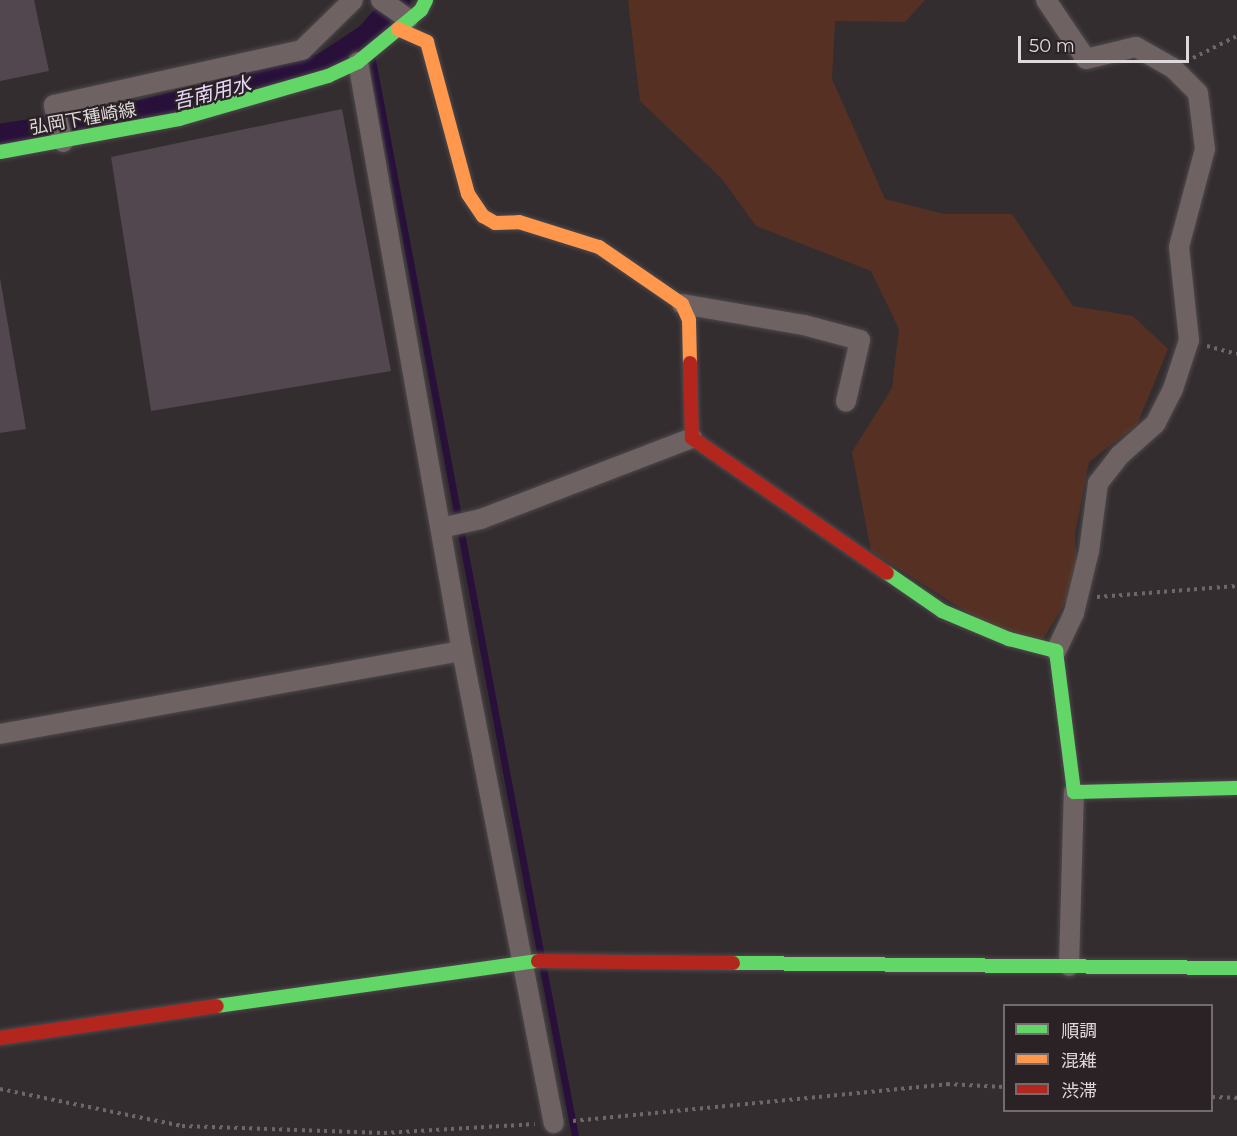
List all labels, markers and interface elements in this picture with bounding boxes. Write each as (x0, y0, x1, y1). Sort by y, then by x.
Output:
scale bar (1021, 24, 1192, 62)
text: 50 m (1029, 35, 1075, 57)
water label: 吾南用水 (170, 72, 254, 114)
street label: 弘岡下種崎線 (28, 99, 138, 139)
legend (1003, 1004, 1213, 1112)
text: 順調 (1061, 1020, 1097, 1042)
text: 混雑 (1061, 1050, 1097, 1072)
text: 渋滞 (1061, 1080, 1097, 1102)

